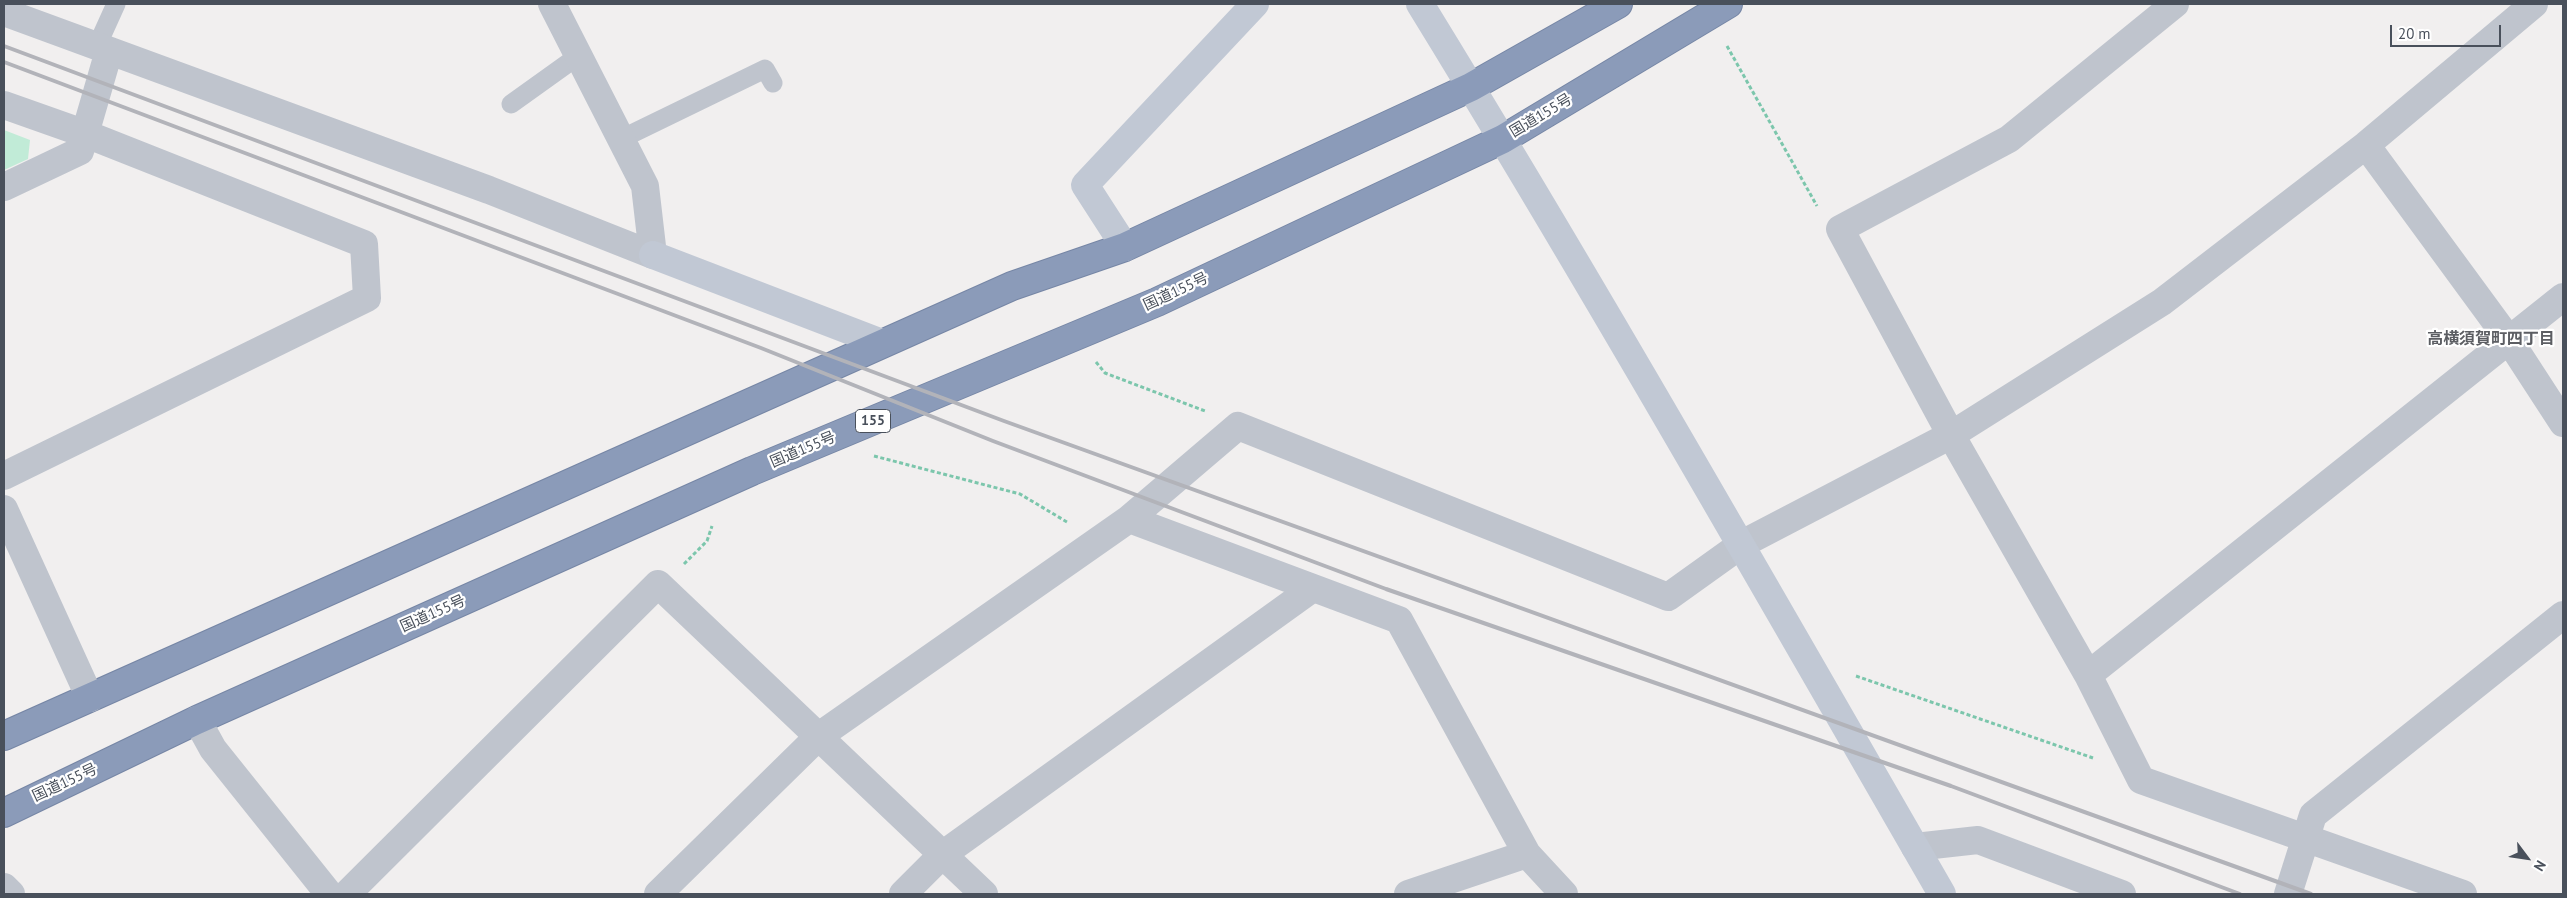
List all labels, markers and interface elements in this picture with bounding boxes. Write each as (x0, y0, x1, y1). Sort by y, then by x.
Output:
scale bar (2392, 15, 2503, 47)
text: 20 m (2398, 24, 2431, 43)
street label: 国道155号 (1507, 90, 1575, 142)
street label: 国道155号 (1141, 269, 1211, 315)
district label: 高横須賀町四丁目 (2427, 329, 2555, 349)
road number: 155 (856, 410, 890, 432)
street label: 国道155号 (767, 428, 839, 472)
street label: 国道155号 (398, 592, 468, 636)
street label: 国道155号 (30, 760, 100, 806)
north arrow (2502, 833, 2552, 883)
text: N (2530, 857, 2550, 874)

